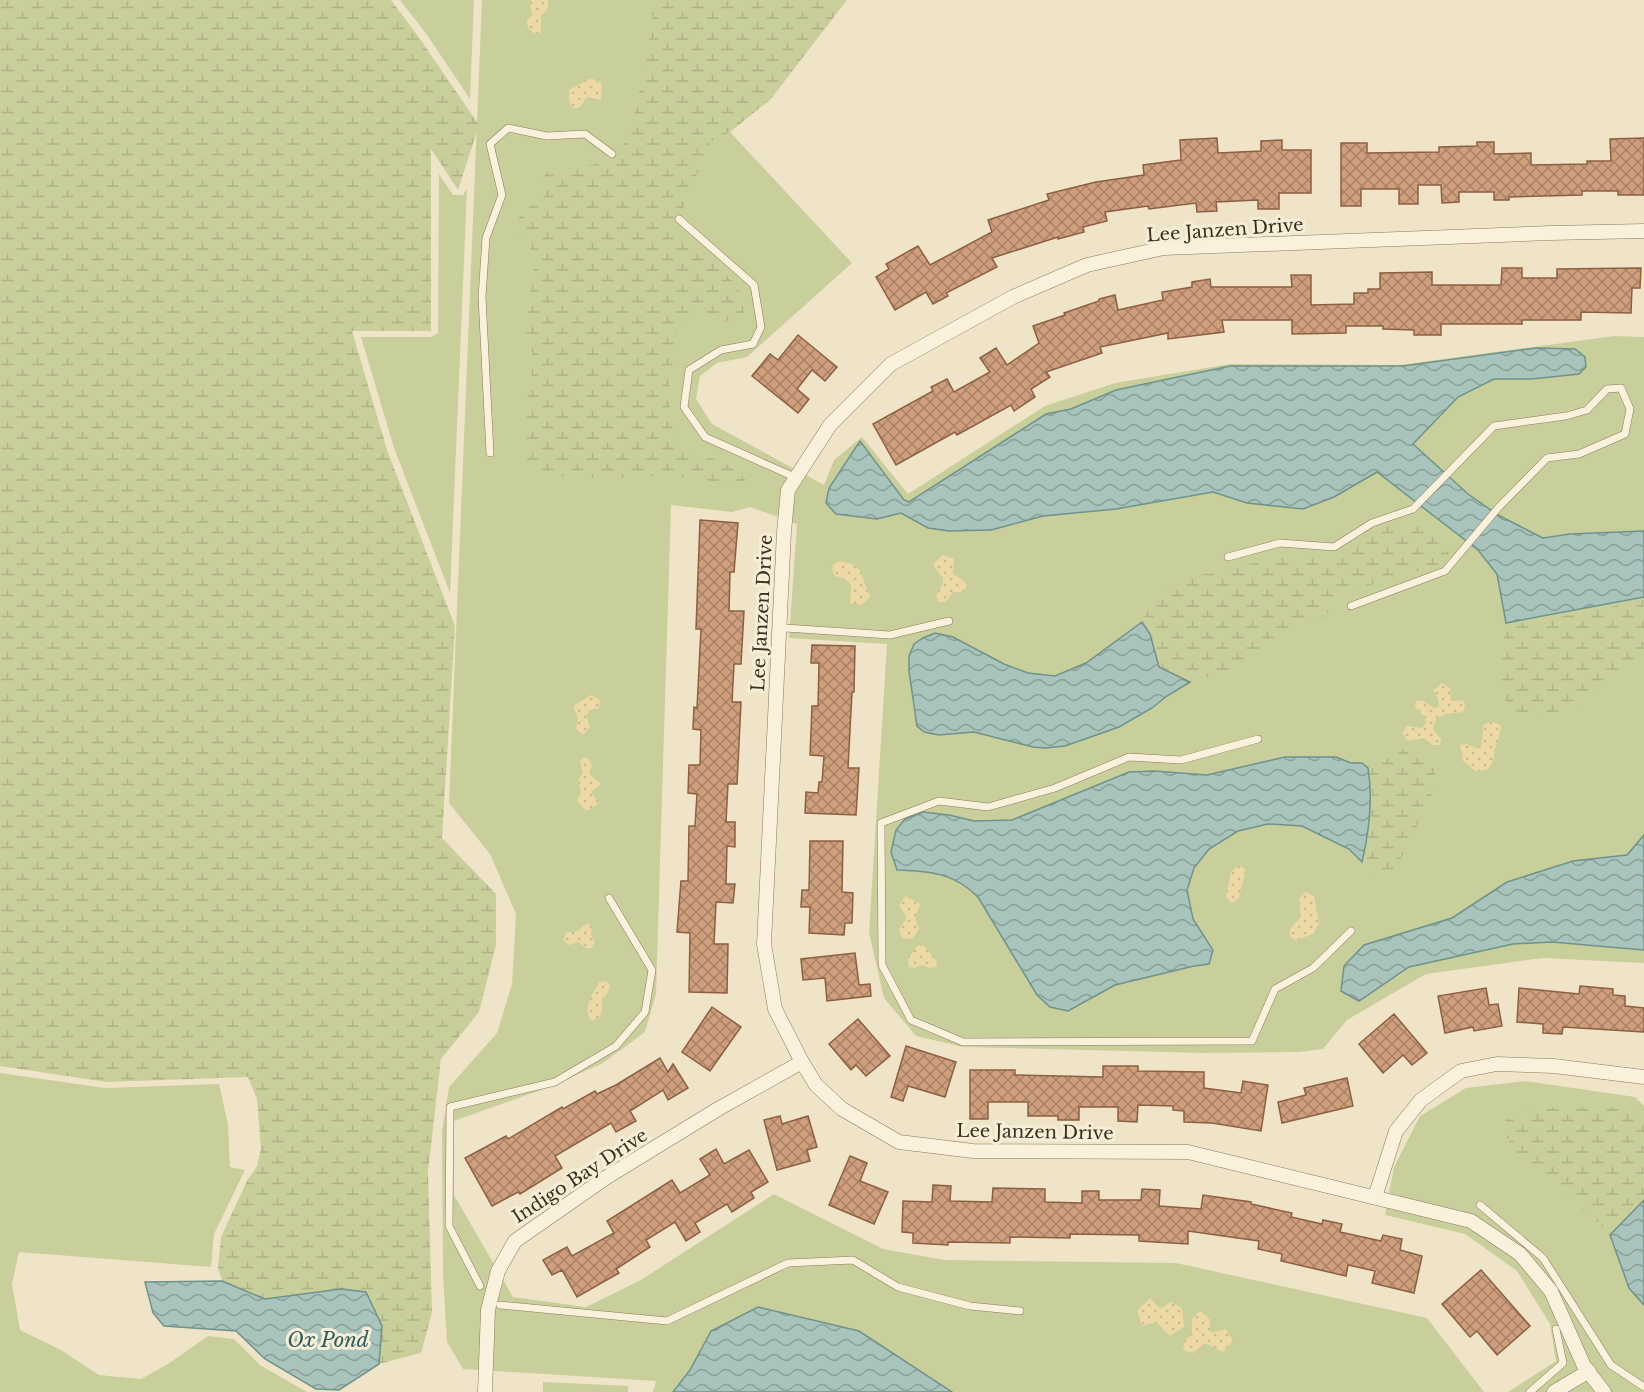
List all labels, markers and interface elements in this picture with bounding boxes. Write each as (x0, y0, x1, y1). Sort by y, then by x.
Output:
street label: Lee Janzen Drive (1146, 214, 1304, 246)
street label: Lee Janzen Drive (747, 534, 777, 692)
street label: Lee Janzen Drive (956, 1120, 1114, 1144)
street label: Indigo Bay Drive (508, 1124, 652, 1228)
water label: Ox Pond (287, 1328, 369, 1352)

